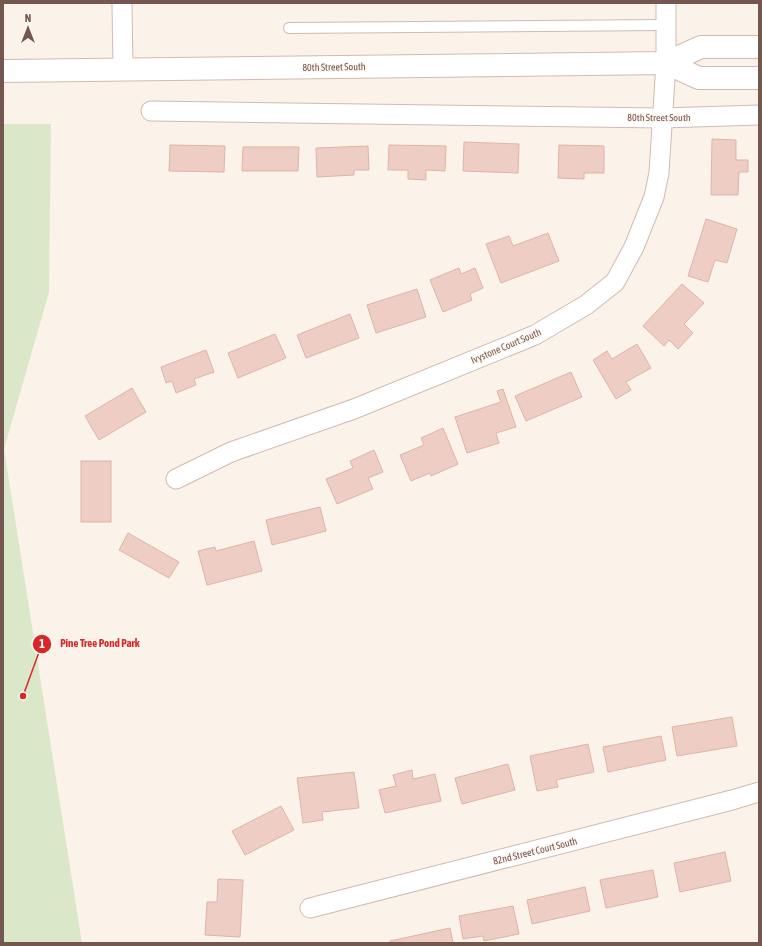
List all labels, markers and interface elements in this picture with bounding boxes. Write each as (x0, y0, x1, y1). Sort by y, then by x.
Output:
north arrow (8, 8, 48, 48)
text: N (25, 12, 31, 24)
street label: 80th Street South (302, 61, 366, 73)
street label: 80th Street South (627, 112, 691, 123)
street label: Ivystone Court South (469, 326, 543, 366)
callout: Pine Tree Pond Park (32, 632, 147, 655)
text: 1 (39, 637, 45, 651)
text: Pine Tree Pond Park (60, 637, 140, 649)
street label: 82nd Street Court South (492, 835, 578, 867)

